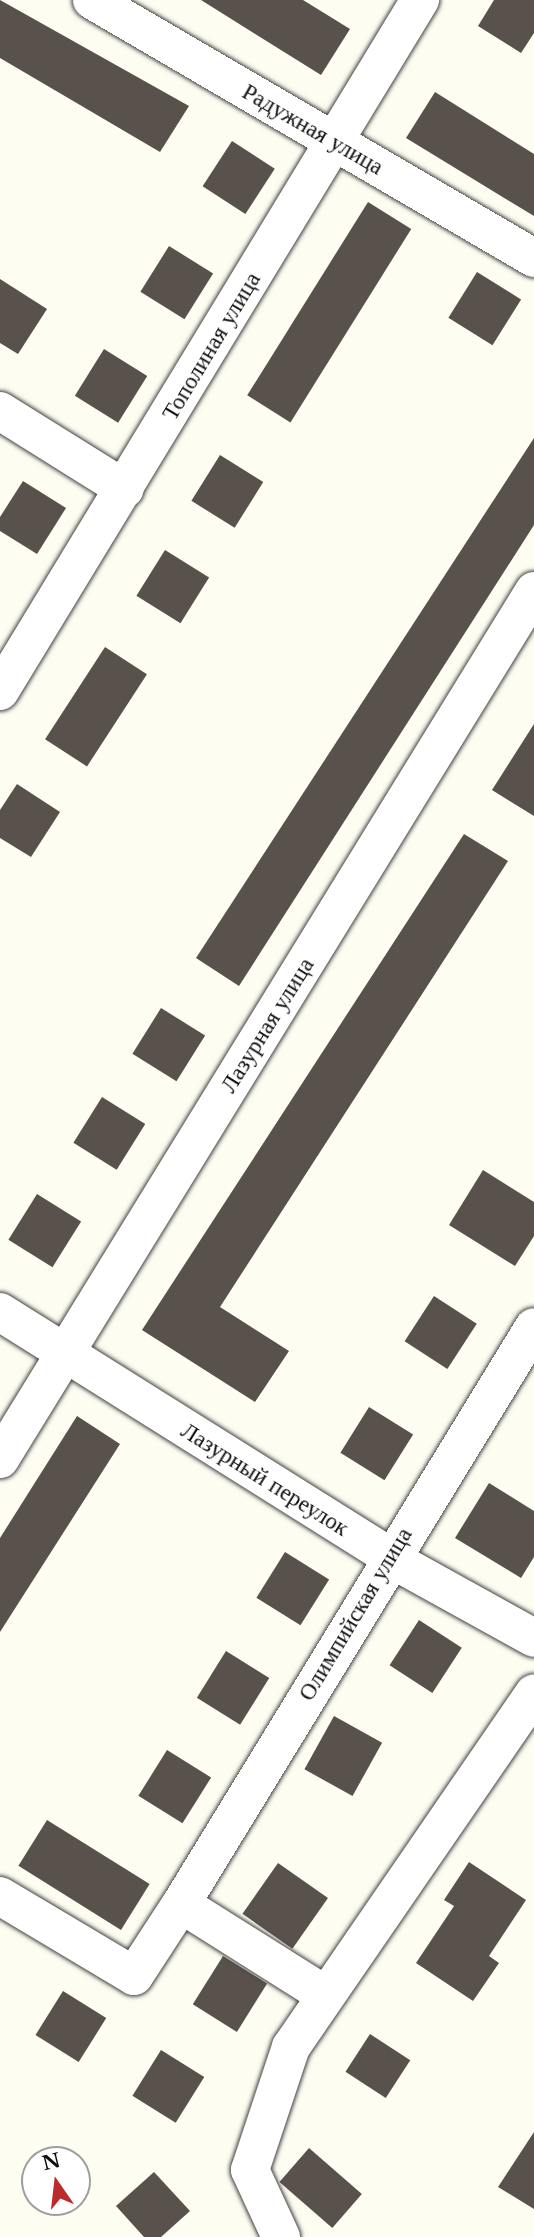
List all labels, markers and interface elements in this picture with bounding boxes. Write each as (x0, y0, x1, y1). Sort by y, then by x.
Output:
street label: Радужная улица (238, 77, 388, 181)
street label: Тополиная улица (156, 267, 266, 425)
street label: Лазурная улица (215, 952, 319, 1098)
street label: Лазурный переулок (176, 1416, 354, 1542)
street label: Олимпийская улица (292, 1522, 418, 1706)
north arrow (21, 2146, 91, 2216)
text: N (40, 2149, 63, 2175)

